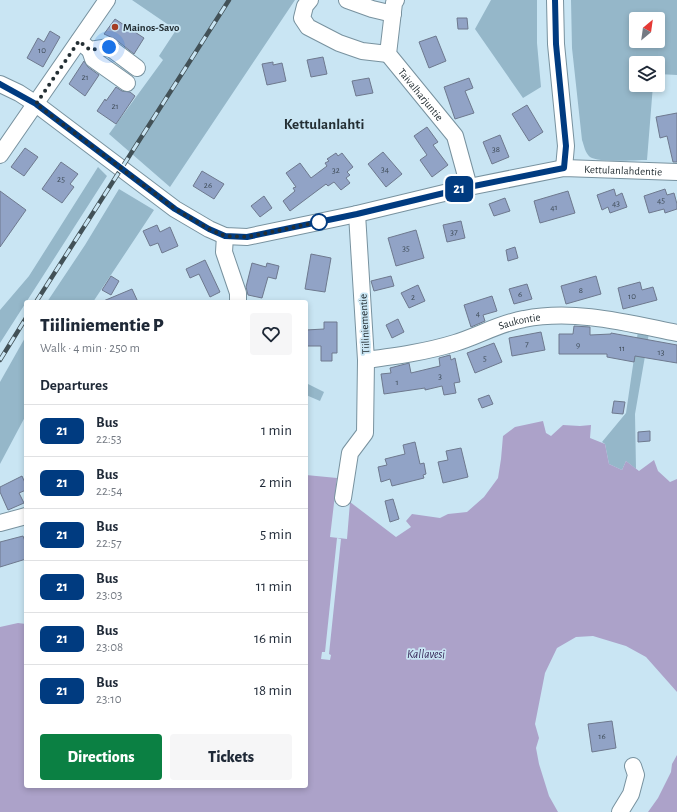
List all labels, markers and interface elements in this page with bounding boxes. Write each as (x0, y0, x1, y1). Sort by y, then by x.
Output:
north arrow (629, 12, 665, 48)
map controls (629, 12, 665, 92)
marker: Mainos-Savo (110, 22, 120, 32)
place label: Mainos-Savo (123, 22, 180, 33)
your location (99, 37, 119, 57)
house number: 10 (38, 46, 46, 55)
button: layers (629, 56, 665, 92)
street label: Taivalharjuntie (396, 66, 445, 123)
house number: 21 (81, 73, 89, 82)
house number: 21 (111, 102, 119, 111)
district label: Kettulanlahti (284, 117, 364, 132)
house number: 38 (492, 145, 500, 154)
street label: Kettulanlahdentie (584, 164, 662, 177)
house number: 34 (381, 165, 390, 174)
house number: 32 (332, 166, 340, 175)
house number: 25 (57, 175, 65, 184)
line badge: 21 (441, 176, 477, 202)
house number: 26 (204, 181, 212, 190)
text: 21 (453, 182, 465, 196)
house number: 45 (657, 196, 665, 205)
house number: 43 (612, 199, 620, 208)
house number: 41 (550, 203, 558, 212)
unlabelled marker (310, 213, 328, 231)
house number: 37 (450, 228, 458, 237)
house number: 35 (402, 244, 410, 253)
house number: 8 (579, 286, 583, 295)
house number: 6 (518, 290, 522, 299)
house number: 10 (628, 292, 636, 301)
house number: 2 (411, 293, 415, 302)
street label: Tiiliniementie (357, 294, 372, 354)
house number: 4 (476, 309, 481, 318)
street label: Saukontie (497, 312, 541, 332)
button: heart (250, 313, 292, 355)
text: Tiiliniementie P (40, 316, 164, 335)
house number: 7 (525, 340, 529, 349)
house number: 9 (576, 341, 580, 350)
text: Walk · 4 min · 250 m (40, 342, 140, 355)
house number: 11 (619, 344, 625, 353)
house number: 13 (658, 348, 665, 357)
house number: 5 (483, 354, 487, 363)
house number: 3 (438, 372, 442, 381)
text: Departures (40, 378, 108, 393)
house number: 1 (395, 378, 399, 387)
text: Bus (96, 415, 118, 430)
text: 1 min (261, 423, 292, 438)
text: 21 (56, 424, 68, 438)
text: 22:53 (96, 433, 122, 446)
text: Bus (96, 467, 118, 482)
text: 2 min (259, 475, 292, 490)
text: 21 (56, 476, 68, 490)
text: 22:54 (96, 485, 123, 498)
text: Bus (96, 519, 118, 534)
text: 5 min (260, 527, 292, 542)
text: 21 (56, 528, 68, 542)
text: 22:57 (96, 537, 122, 550)
text: Bus (96, 571, 118, 586)
text: 11 min (256, 579, 292, 594)
text: 21 (56, 580, 68, 594)
text: 23:03 (96, 589, 122, 602)
text: Bus (96, 623, 118, 638)
text: 16 min (254, 631, 292, 646)
text: 21 (56, 632, 68, 646)
text: 23:08 (96, 641, 123, 654)
water label: Kallavesi (407, 648, 445, 660)
text: Bus (96, 675, 118, 690)
text: 18 min (254, 683, 292, 698)
text: 21 (56, 684, 68, 698)
text: 23:10 (96, 693, 122, 706)
house number: 16 (598, 732, 606, 741)
button: Directions (40, 734, 162, 780)
button: Tickets (170, 734, 292, 780)

